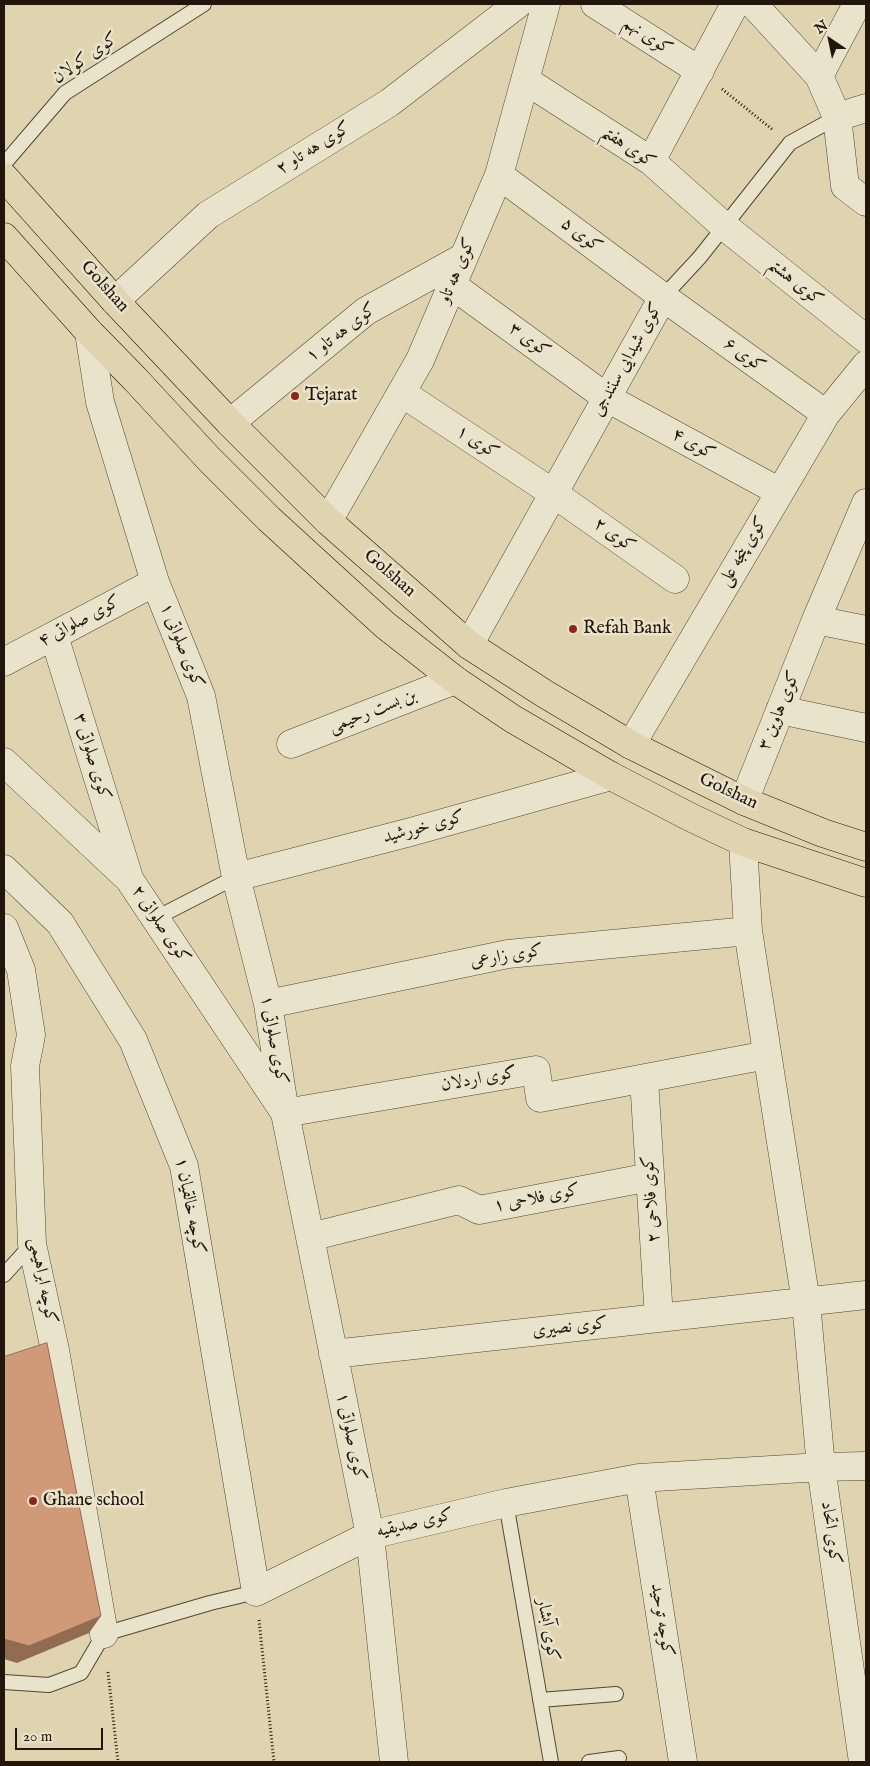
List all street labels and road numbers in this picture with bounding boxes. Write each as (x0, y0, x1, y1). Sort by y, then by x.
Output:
street label: کوی نهم (618, 13, 676, 61)
street label: کوی کولان (49, 28, 123, 90)
street label: کوی هه تاو ۲ (273, 118, 355, 180)
street label: کوی هفتم (597, 122, 659, 174)
street label: کوی ۵ (556, 213, 606, 259)
street label: کوی هه تاو (435, 235, 481, 307)
street label: کوی هشتم (763, 254, 827, 312)
street label: Golshan (75, 257, 133, 317)
street label: کوی هه تاو ۱ (302, 299, 382, 367)
street label: کوی شیدایی سنندجی (588, 299, 668, 421)
street label: کوی ۳ (504, 319, 554, 363)
street label: کوی ۶ (719, 334, 769, 378)
street label: کوی ۱ (452, 421, 502, 465)
street label: کوی ۴ (668, 424, 718, 466)
street label: کوی پنجه علی (715, 513, 773, 591)
street label: کوی ۲ (589, 514, 639, 558)
street label: Golshan (358, 545, 420, 603)
street label: کوی صلواتی ۴ (35, 591, 125, 653)
street label: کوی صلواتی ۱ (154, 600, 208, 692)
street label: کوی هاوین ۳ (754, 668, 806, 754)
street label: بن بست رحیمی (326, 685, 420, 739)
street label: کوی صلواتی ۳ (67, 711, 115, 803)
street label: Golshan (695, 769, 761, 815)
street label: کوی خورشید (381, 807, 467, 849)
street label: کوی صلواتی ۲ (126, 882, 194, 968)
street label: کوی زارعی (469, 941, 545, 973)
street label: کوی صلواتی ۱ (255, 994, 291, 1086)
street label: کوی اردلان (439, 1063, 519, 1097)
street label: کوی فلاحی ۲ (638, 1155, 666, 1243)
street label: کوچه خالقیان ۱ (169, 1156, 209, 1256)
street label: کوی فلاحی ۱ (492, 1180, 582, 1218)
street label: کوچه ابراهیمی (23, 1236, 61, 1326)
street label: کوی نصیری (531, 1313, 609, 1343)
street label: کوی صلواتی ۱ (330, 1391, 370, 1483)
street label: کوی اتحاد (815, 1500, 845, 1566)
street label: کوی صدیقیه (374, 1505, 456, 1543)
street label: کوچه توحید (645, 1582, 677, 1658)
street label: کوی آبشار (531, 1597, 563, 1663)

